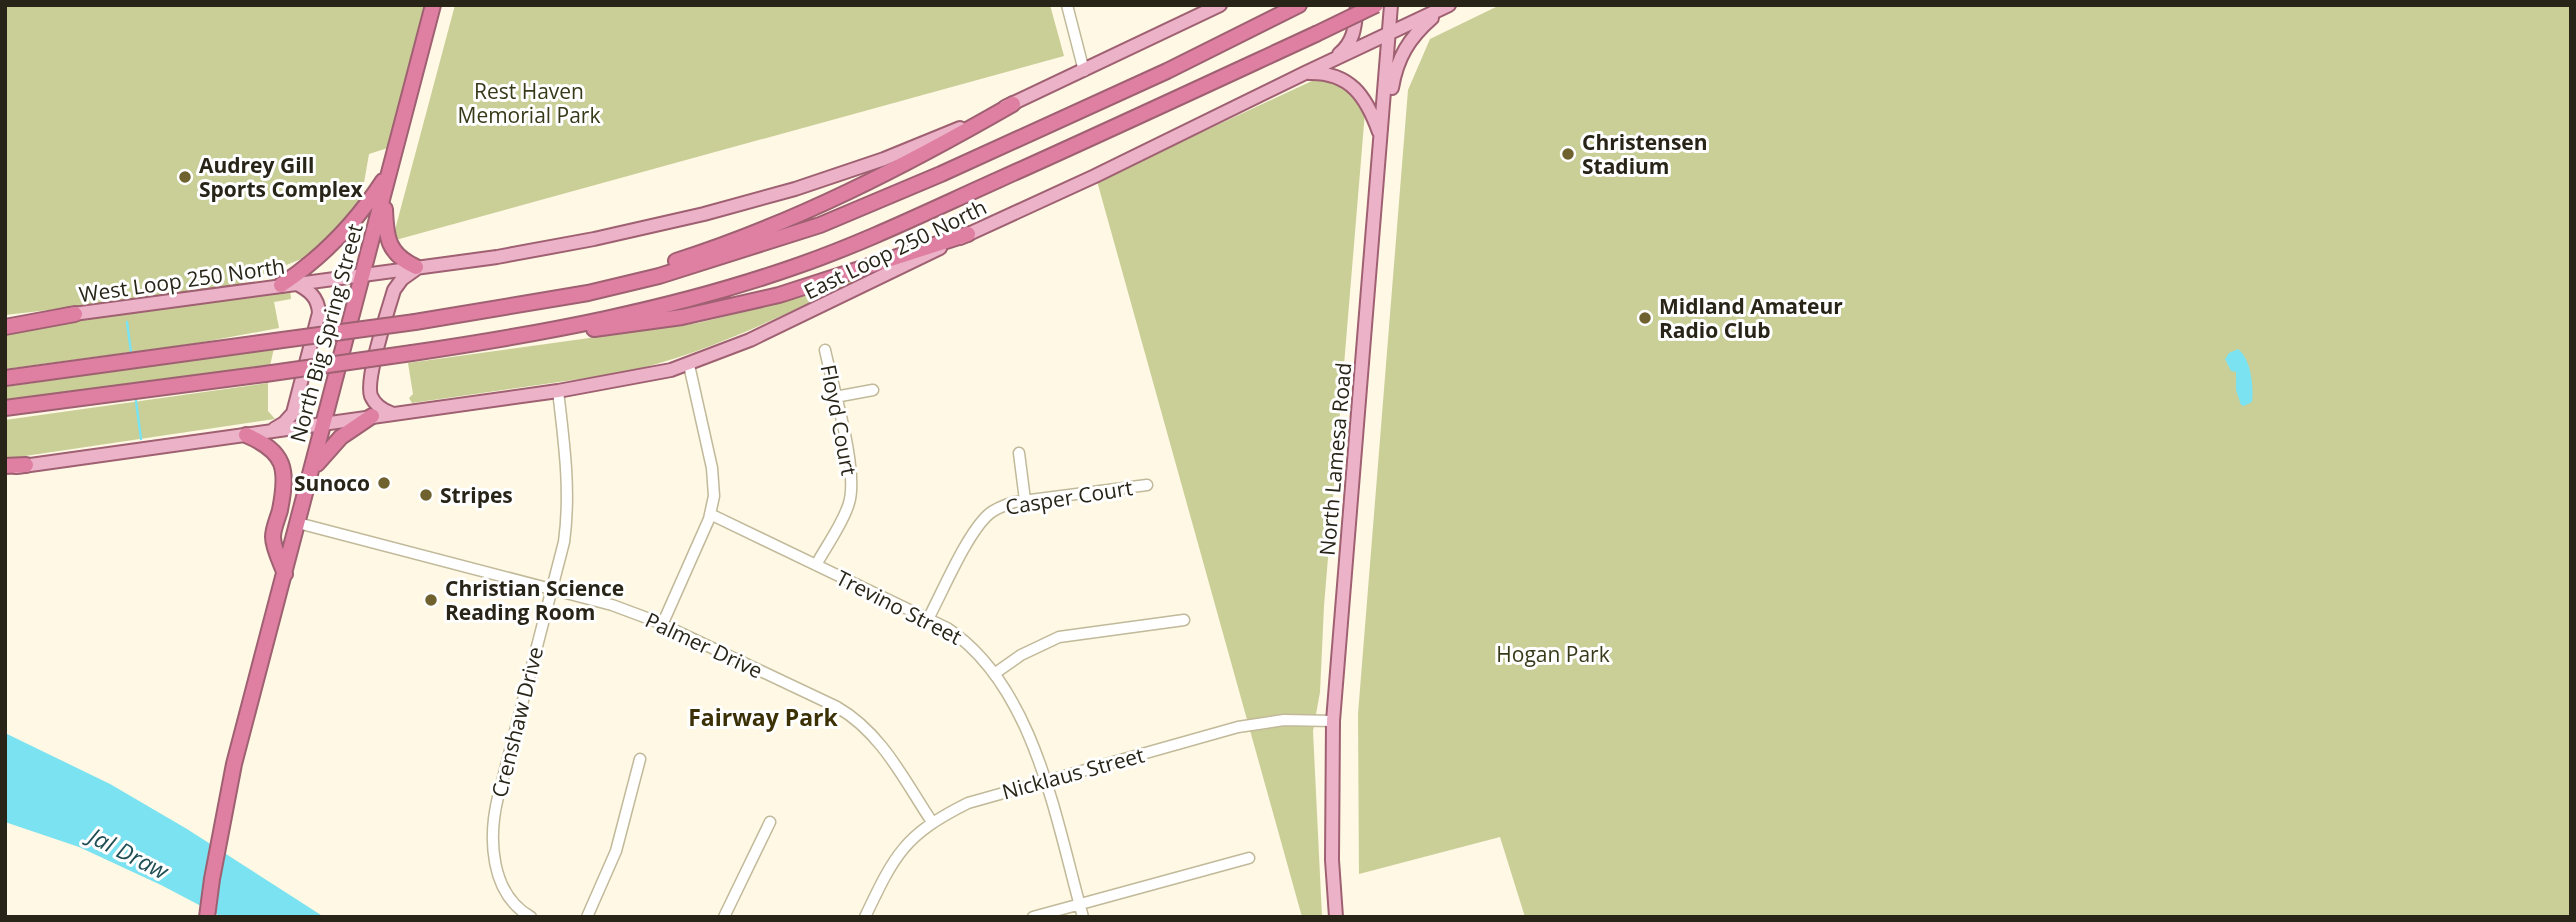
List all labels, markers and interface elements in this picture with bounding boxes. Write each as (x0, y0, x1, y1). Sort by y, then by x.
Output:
park label: Rest Haven Memorial Park (458, 77, 600, 129)
place label: Christensen Stadium (1582, 128, 1708, 180)
marker: Christensen Stadium (1560, 146, 1576, 162)
place label: Audrey Gill Sports Complex (199, 151, 364, 203)
marker: Audrey Gill Sports Complex (177, 169, 193, 185)
street label: East Loop 250 North (799, 193, 991, 305)
street label: North Big Spring Street (283, 221, 369, 445)
street label: West Loop 250 North (77, 252, 287, 308)
place label: Midland Amateur Radio Club (1659, 292, 1843, 344)
marker: Midland Amateur Radio Club (1637, 310, 1653, 326)
street label: North Lamesa Road (1313, 361, 1357, 557)
street label: Floyd Court (815, 362, 863, 478)
place label: Sunoco (294, 469, 370, 497)
street label: Casper Court (1003, 473, 1135, 521)
marker: Sunoco (376, 475, 392, 491)
place label: Stripes (440, 481, 513, 509)
marker: Stripes (418, 487, 434, 503)
street label: Trevino Street (831, 563, 967, 651)
place label: Christian Science Reading Room (445, 574, 624, 626)
marker: Christian Science Reading Room (423, 592, 439, 608)
street label: Palmer Drive (641, 606, 767, 684)
park label: Hogan Park (1496, 640, 1610, 668)
street label: Crenshaw Drive (485, 644, 549, 800)
district label: Fairway Park (688, 701, 839, 733)
street label: Nicklaus Street (999, 741, 1147, 805)
water label: Jal Draw (80, 818, 175, 887)

